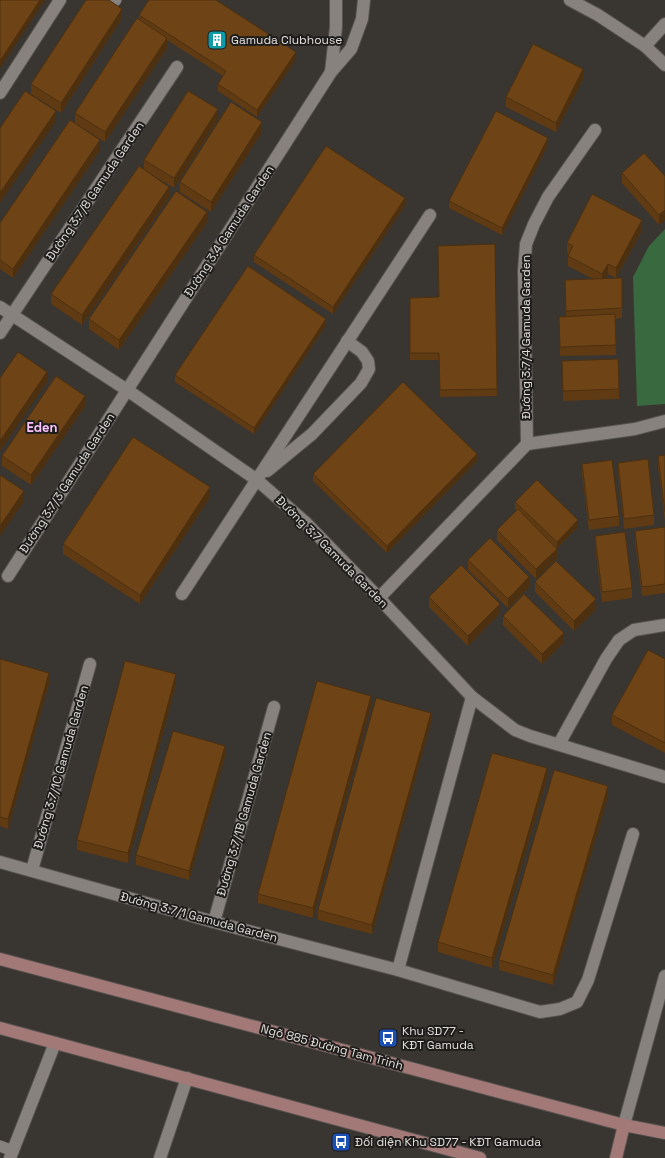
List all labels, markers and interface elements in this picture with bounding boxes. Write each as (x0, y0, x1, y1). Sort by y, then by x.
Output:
building icon: Gamuda Clubhouse (206, 29, 228, 51)
place label: Gamuda Clubhouse (231, 32, 342, 48)
street label: Đường 3.7/8 Gamuda Garden (42, 118, 148, 264)
street label: Đường 3.4 Gamuda Garden (180, 162, 278, 300)
street label: Đường 3.7/4 Gamuda Garden (518, 255, 534, 419)
street label: Đường 3.7/3 Gamuda Garden (16, 410, 118, 556)
district label: Eden (26, 419, 58, 436)
street label: Đường 3.7 Gamuda Garden (272, 492, 392, 612)
street label: Đường 3.7/1C Gamuda Garden (30, 683, 92, 851)
street label: Đường 3.7/1B Gamuda Garden (213, 730, 275, 898)
street label: Đường 3.7/1 Gamuda Garden (119, 888, 279, 946)
street label: Ngõ 885 Đường Tam Trinh (259, 1020, 405, 1074)
place label: Khu SD77 - KĐT Gamuda (402, 1023, 474, 1053)
bus stop icon: Khu SD77 - KĐT Gamuda (377, 1027, 399, 1049)
bus stop icon: Đối diện Khu SD77 - KĐT Gamuda (330, 1131, 352, 1153)
place label: Đối diện Khu SD77 - KĐT Gamuda (355, 1134, 541, 1150)

